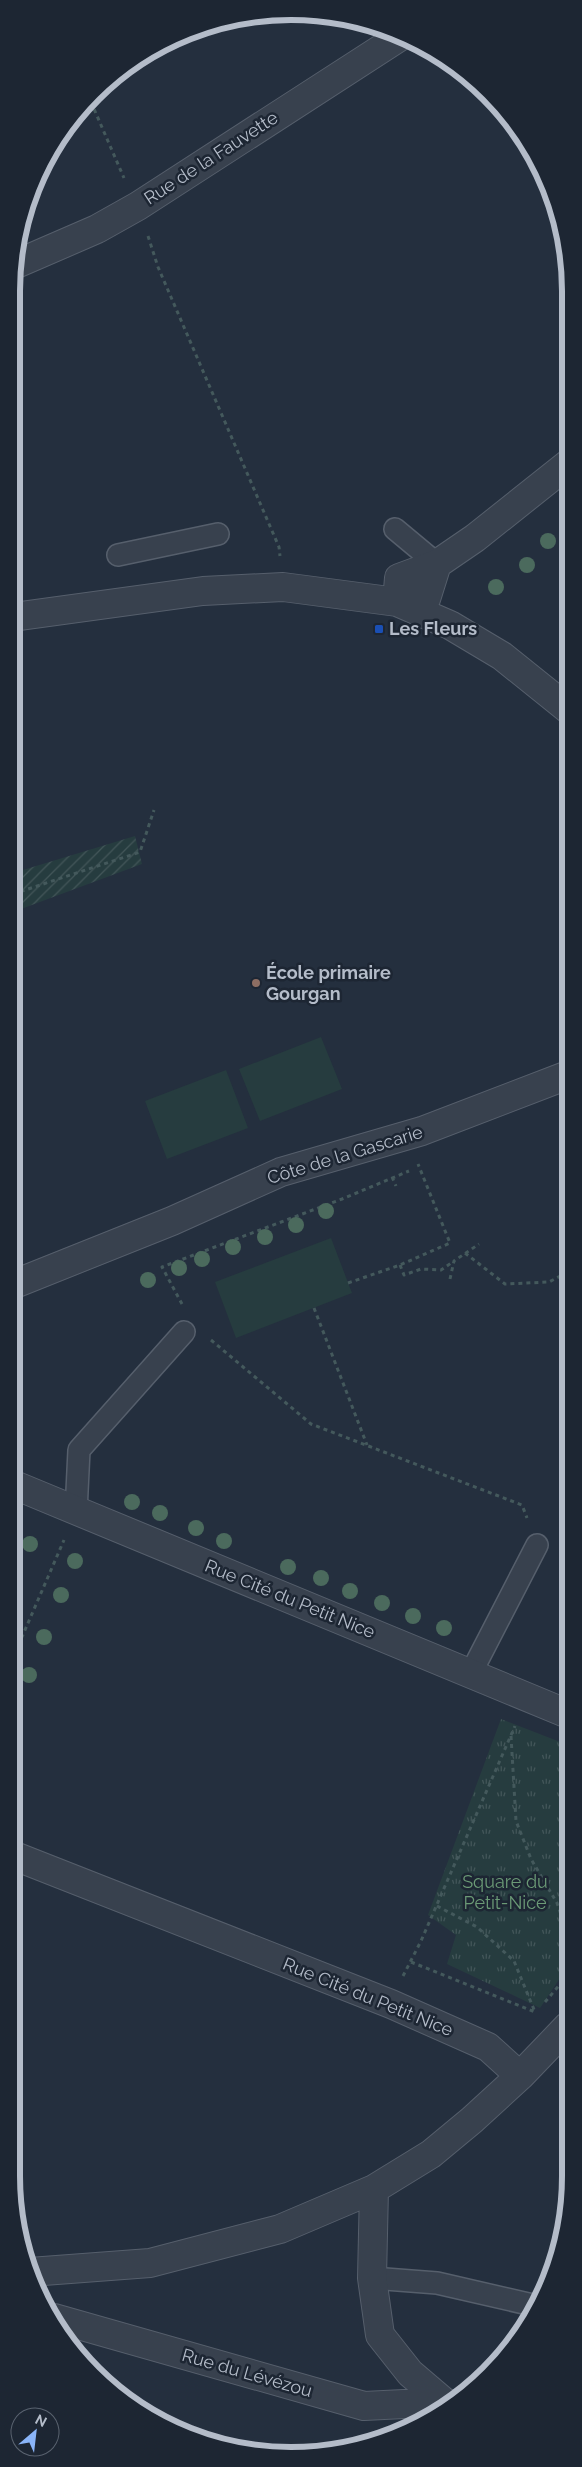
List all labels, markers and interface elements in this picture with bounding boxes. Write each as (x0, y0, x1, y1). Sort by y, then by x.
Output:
street label: Rue de la Fauvette (140, 106, 282, 209)
place label: Les Fleurs (389, 618, 477, 639)
marker: Les Fleurs (373, 623, 385, 635)
place label: École primaire Gourgan (266, 962, 391, 1004)
marker: École primaire Gourgan (250, 977, 262, 989)
street label: Côte de la Gascarie (265, 1121, 426, 1188)
street label: Rue Cité du Petit Nice (202, 1555, 379, 1642)
park label: Square du Petit-Nice (462, 1871, 548, 1913)
street label: Rue Cité du Petit Nice (280, 1953, 457, 2040)
street label: Rue du Lévézou (180, 2344, 315, 2401)
north arrow (10, 2407, 60, 2457)
text: N (33, 2411, 50, 2430)

